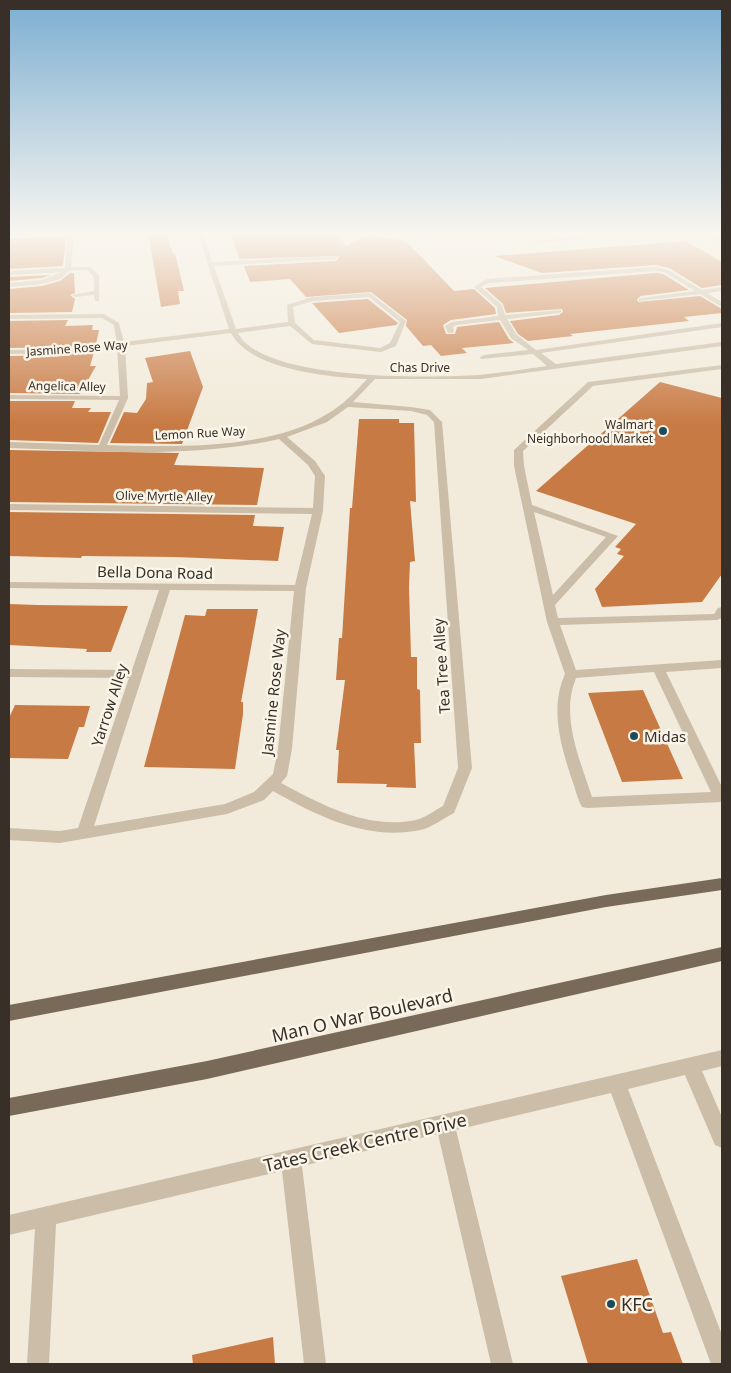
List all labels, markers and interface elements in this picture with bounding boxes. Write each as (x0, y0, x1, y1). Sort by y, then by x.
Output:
street label: Jasmine Rose Way (25, 336, 129, 360)
street label: Chas Drive (390, 359, 450, 376)
street label: Angelica Alley (28, 377, 107, 395)
place label: Walmart Neighborhood Market (527, 416, 654, 447)
street label: Lemon Rue Way (154, 422, 247, 444)
marker: Walmart Neighborhood Market (657, 425, 669, 437)
street label: Olive Myrtle Alley (115, 487, 214, 505)
street label: Bella Dona Road (97, 561, 213, 583)
street label: Tea Tree Alley (428, 617, 454, 714)
street label: Jasmine Rose Way (256, 628, 290, 758)
street label: Yarrow Alley (86, 661, 132, 749)
place label: Midas (644, 726, 686, 746)
marker: Midas (628, 730, 640, 742)
street label: Man O War Boulevard (269, 982, 455, 1048)
street label: Tates Creek Centre Drive (261, 1107, 469, 1177)
place label: KFC (621, 1292, 653, 1316)
marker: KFC (605, 1298, 617, 1310)

